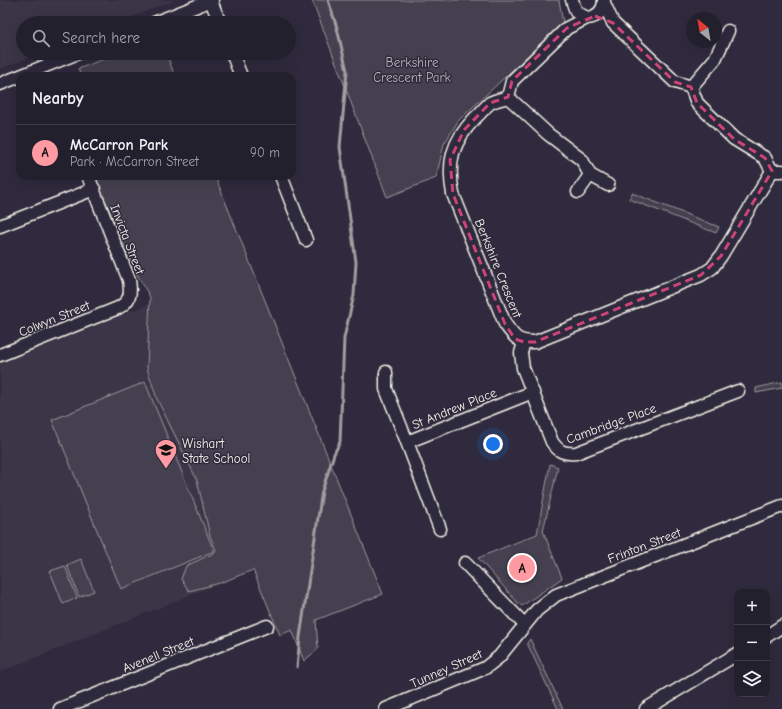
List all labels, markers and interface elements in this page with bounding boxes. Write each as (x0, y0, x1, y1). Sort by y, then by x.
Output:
north arrow (686, 12, 722, 48)
search box (16, 16, 296, 60)
icon: search (30, 27, 52, 49)
text: Search here (62, 29, 140, 47)
park label: Berkshire Crescent Park (373, 55, 452, 85)
text: Nearby (32, 89, 83, 108)
text: McCarron Park (70, 136, 168, 154)
text: A (41, 145, 49, 160)
text: 90 m (250, 145, 280, 160)
text: Park · McCarron Street (70, 154, 199, 169)
street label: Invicta Street (107, 202, 148, 278)
street label: Berkshire Crescent (472, 216, 526, 321)
street label: Colwyn Street (16, 297, 93, 340)
street label: St Andrew Place (410, 384, 499, 432)
street label: Cambridge Place (564, 400, 659, 447)
your location (483, 434, 503, 454)
place label: Wishart State School (182, 436, 250, 466)
school or university icon: Wishart State School (153, 437, 179, 470)
street label: Frinton Street (605, 524, 684, 566)
pin: A (509, 553, 535, 583)
map controls (734, 589, 770, 697)
button: + (734, 589, 770, 625)
button: − (734, 625, 770, 661)
street label: Avenell Street (120, 633, 197, 676)
street label: Tunney Street (408, 645, 486, 691)
button: layers (734, 661, 770, 697)

